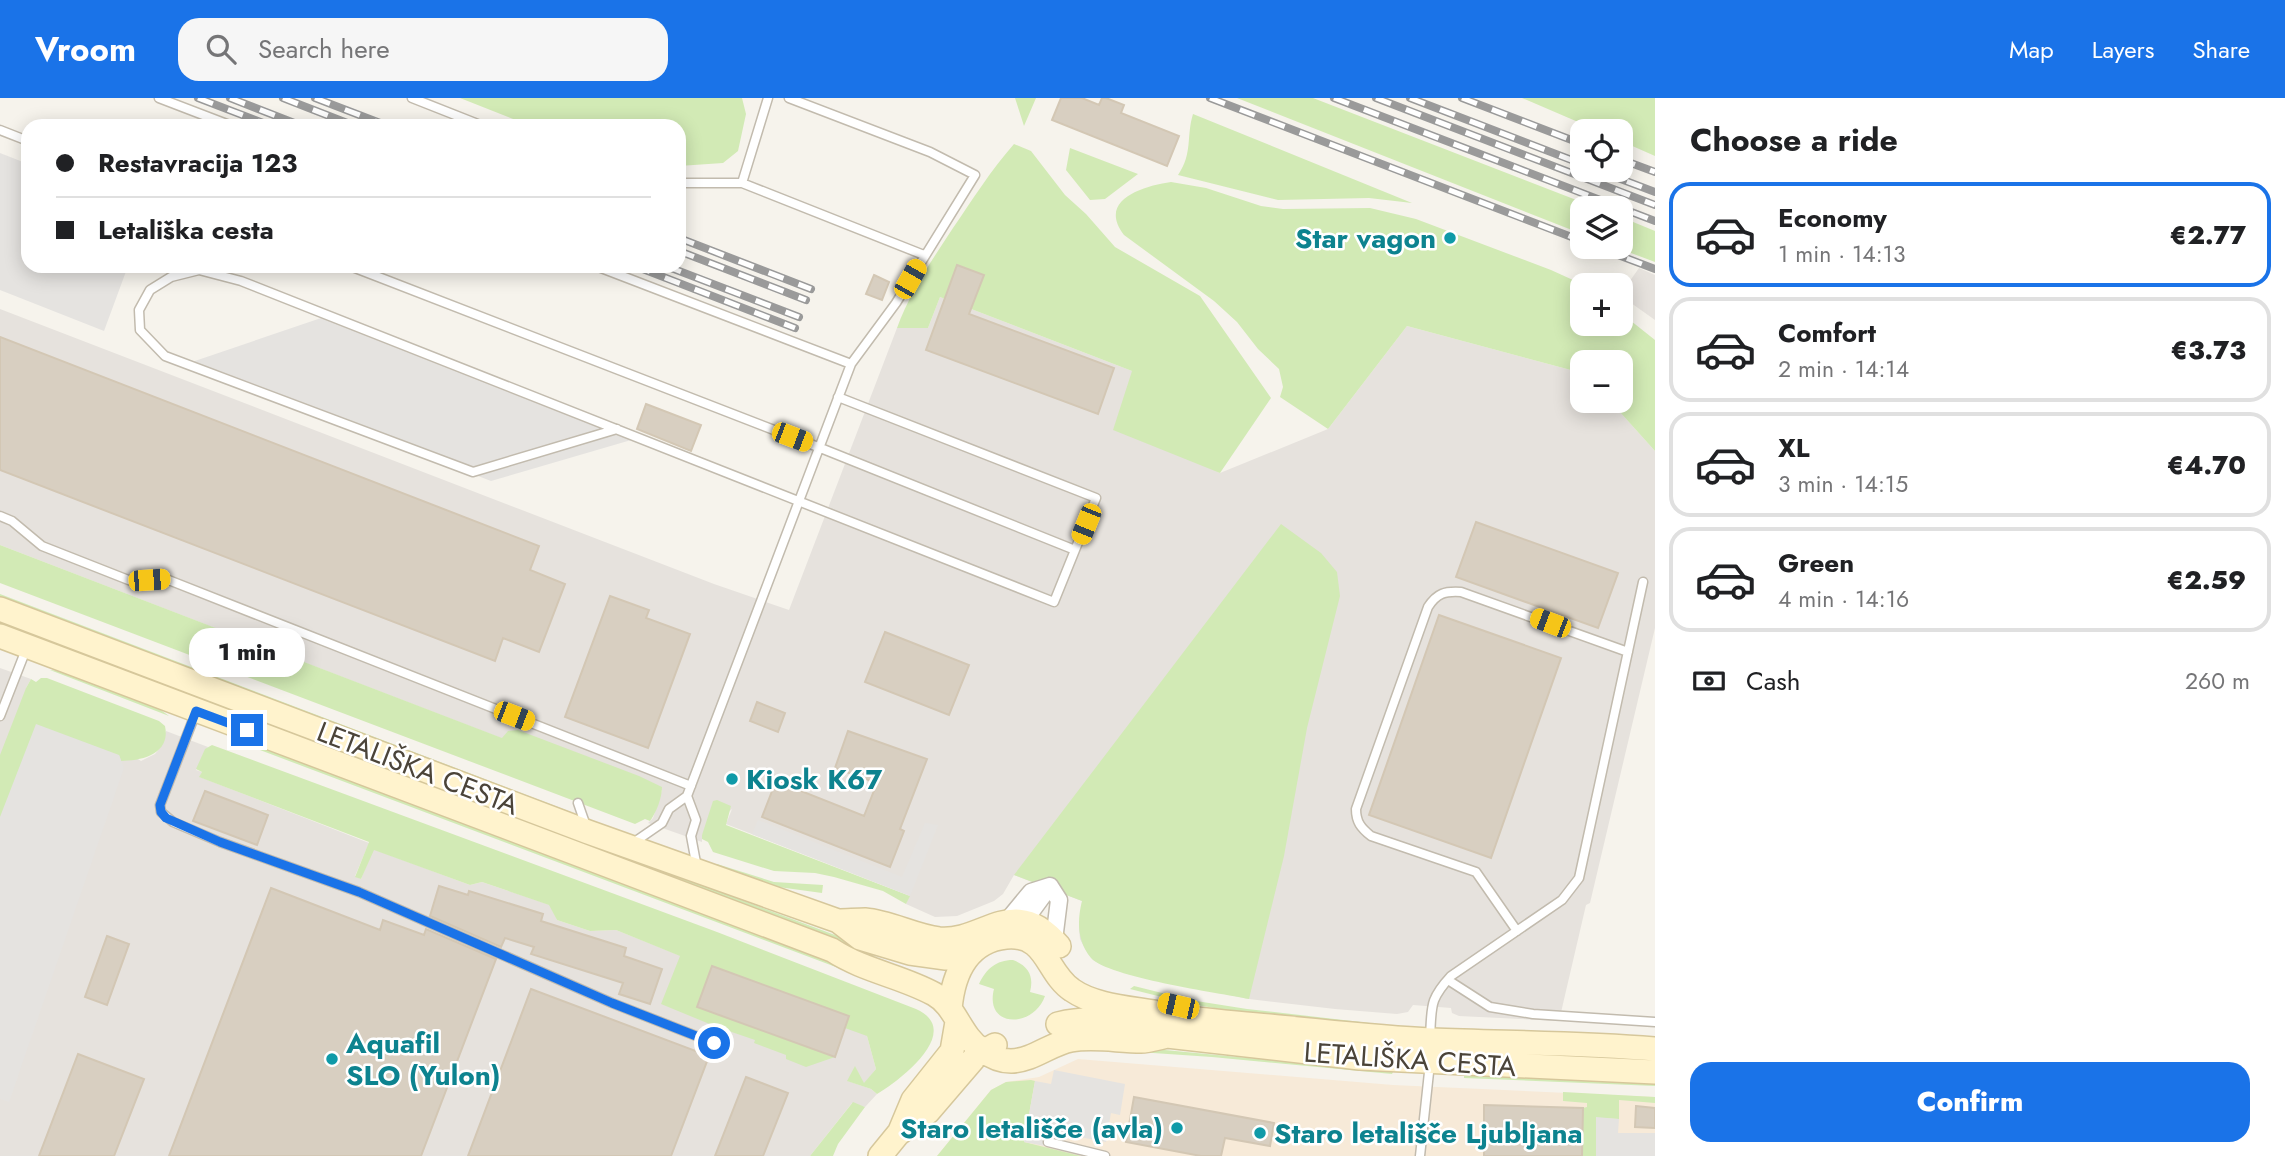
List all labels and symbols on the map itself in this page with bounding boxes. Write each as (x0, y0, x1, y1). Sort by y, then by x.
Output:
place label: Star vagon (1295, 218, 1436, 259)
marker: Star vagon (1442, 230, 1458, 246)
car (891, 256, 930, 302)
car (769, 420, 816, 454)
car (1069, 501, 1104, 547)
car (128, 568, 171, 592)
car (1527, 606, 1574, 640)
callout: 1 min (189, 628, 305, 678)
car (491, 699, 538, 733)
street label: LETALIŠKA CESTA (311, 711, 525, 826)
route end (231, 714, 263, 746)
place label: Kiosk K67 (746, 759, 882, 800)
marker: Kiosk K67 (724, 771, 740, 787)
car (1156, 991, 1201, 1021)
place label: Aquafil SLO (Yulon) (345, 1023, 500, 1096)
route start (698, 1027, 730, 1059)
street label: LETALIŠKA CESTA (1302, 1032, 1518, 1087)
marker: Aquafil SLO (Yulon) (324, 1051, 340, 1067)
place label: Staro letališče (avla) (900, 1108, 1163, 1149)
place label: Staro letališče Ljubljana (1274, 1113, 1583, 1154)
marker: Staro letališče (avla) (1169, 1120, 1185, 1136)
marker: Staro letališče Ljubljana (1252, 1125, 1268, 1141)

